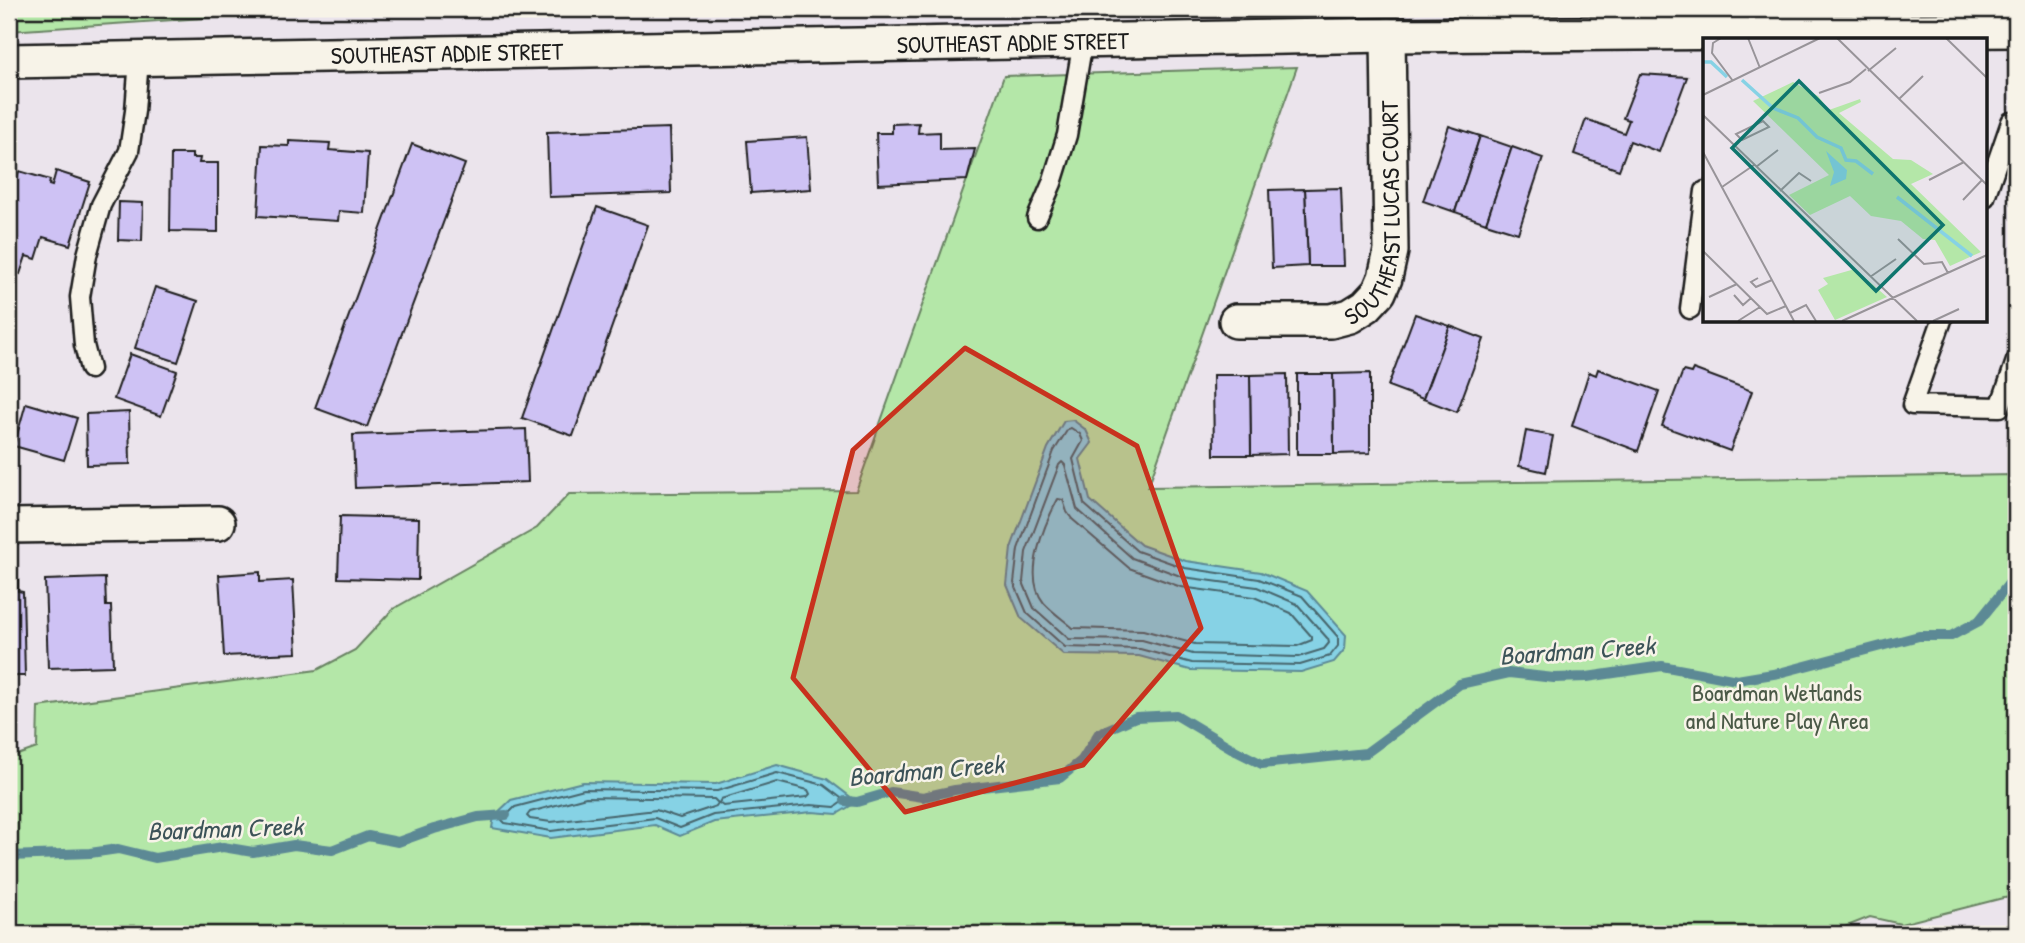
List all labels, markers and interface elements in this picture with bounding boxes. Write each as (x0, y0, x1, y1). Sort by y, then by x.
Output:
street label: SOUTHEAST ADDIE STREET (896, 24, 1130, 60)
street label: SOUTHEAST ADDIE STREET (331, 35, 564, 71)
inset map (1703, 38, 1986, 322)
street label: SOUTHEAST LUCAS COURT (1338, 100, 1407, 332)
water label: Boardman Creek (1498, 627, 1658, 673)
park label: Boardman Wetlands and Nature Play Area (1686, 676, 1868, 736)
water label: Boardman Creek (847, 746, 1007, 794)
water label: Boardman Creek (147, 808, 305, 848)

